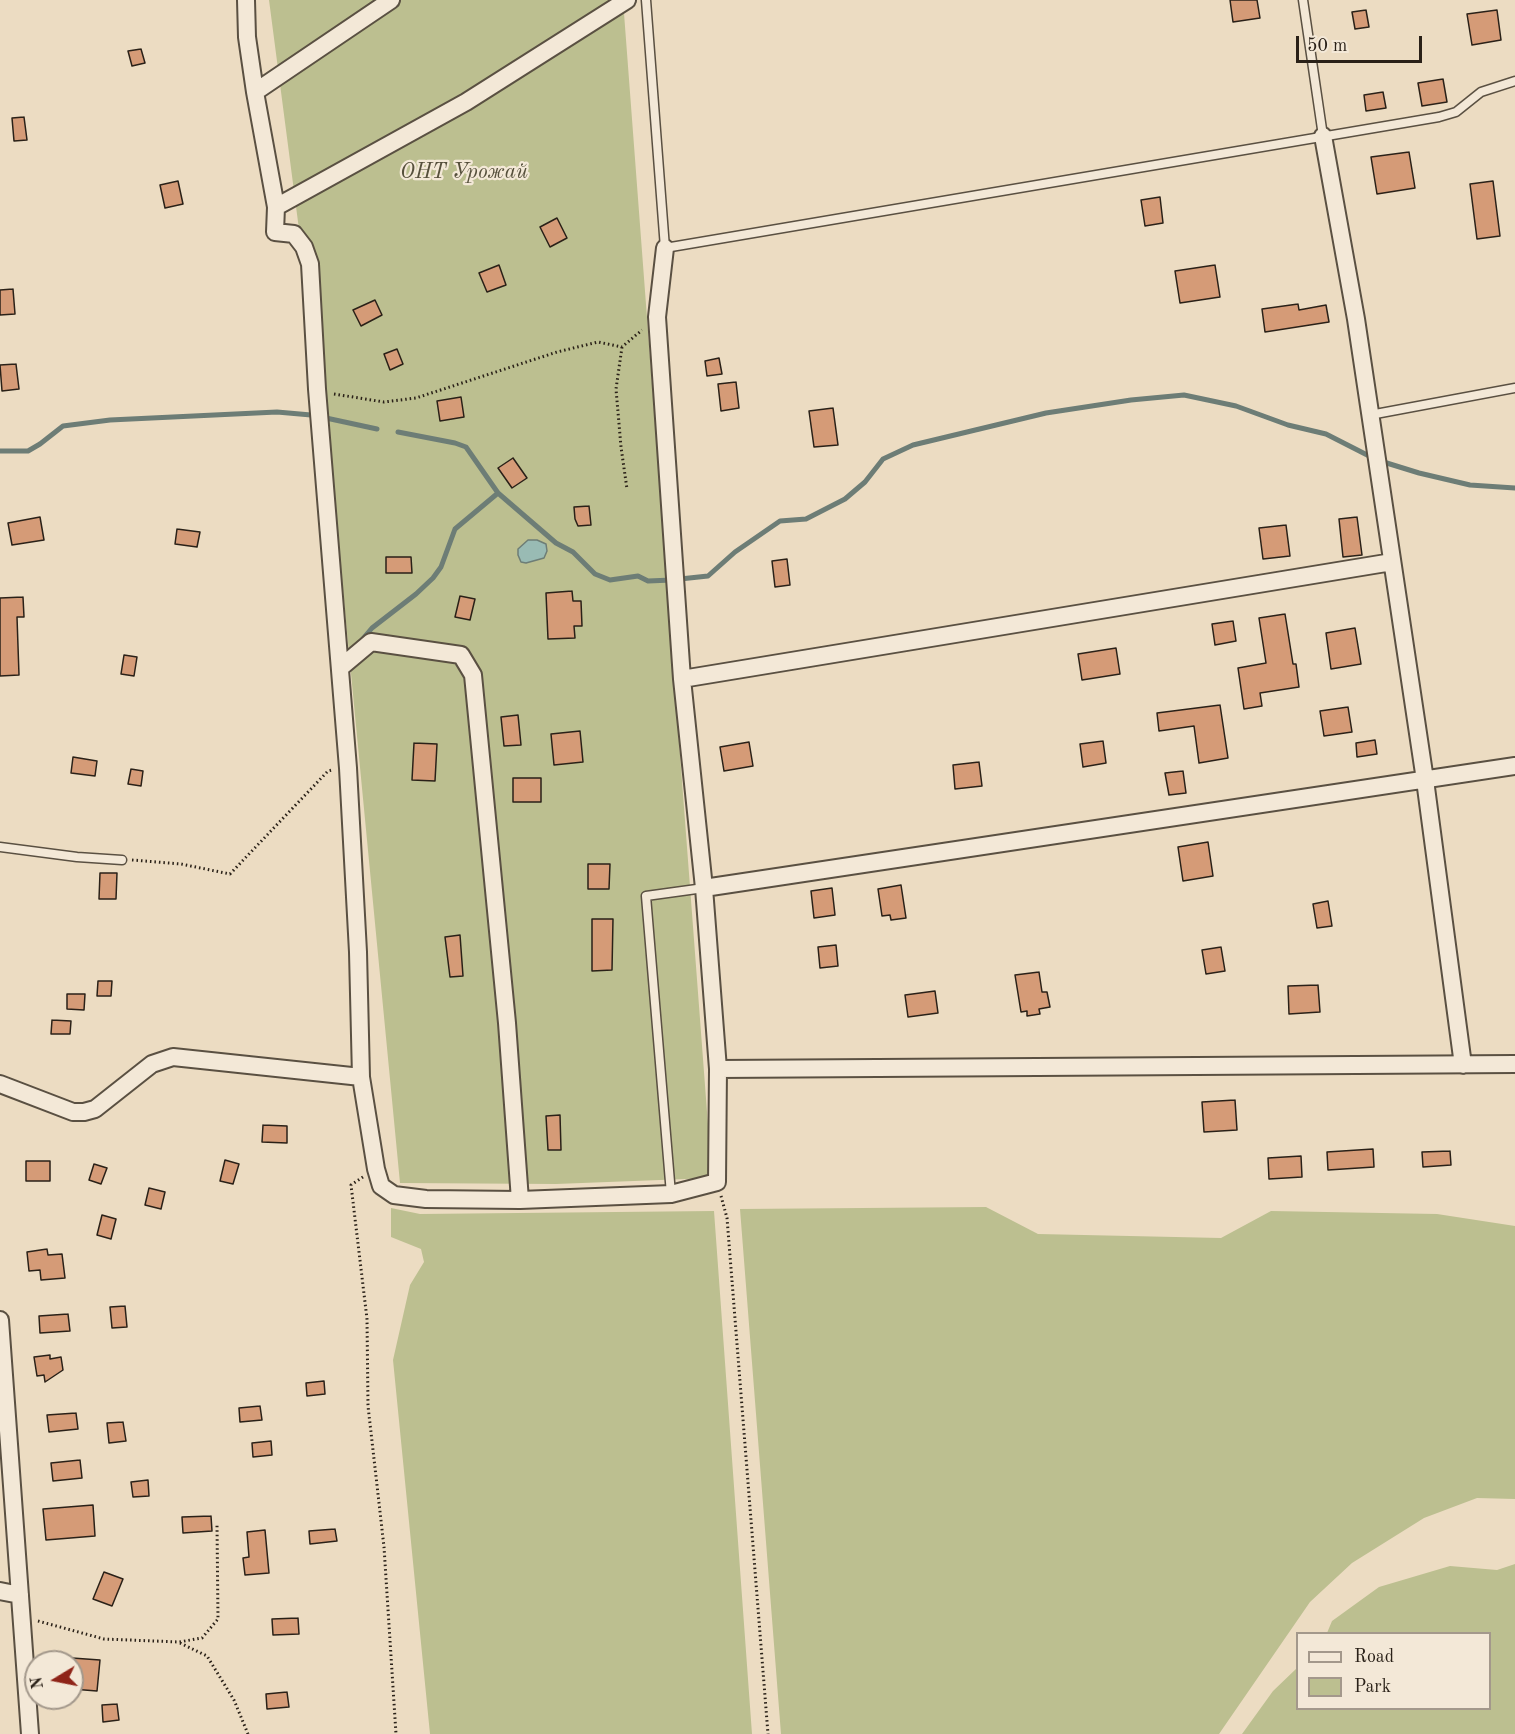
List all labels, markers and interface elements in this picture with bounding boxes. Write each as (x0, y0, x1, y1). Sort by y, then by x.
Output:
scale bar (1299, 24, 1425, 62)
text: 50 m (1307, 37, 1347, 55)
park label: ОНТ Урожай (400, 159, 528, 185)
legend (1296, 1632, 1491, 1710)
text: Road (1354, 1648, 1394, 1666)
north arrow (24, 1650, 84, 1710)
text: N (29, 1675, 47, 1690)
text: Park (1354, 1678, 1391, 1696)

